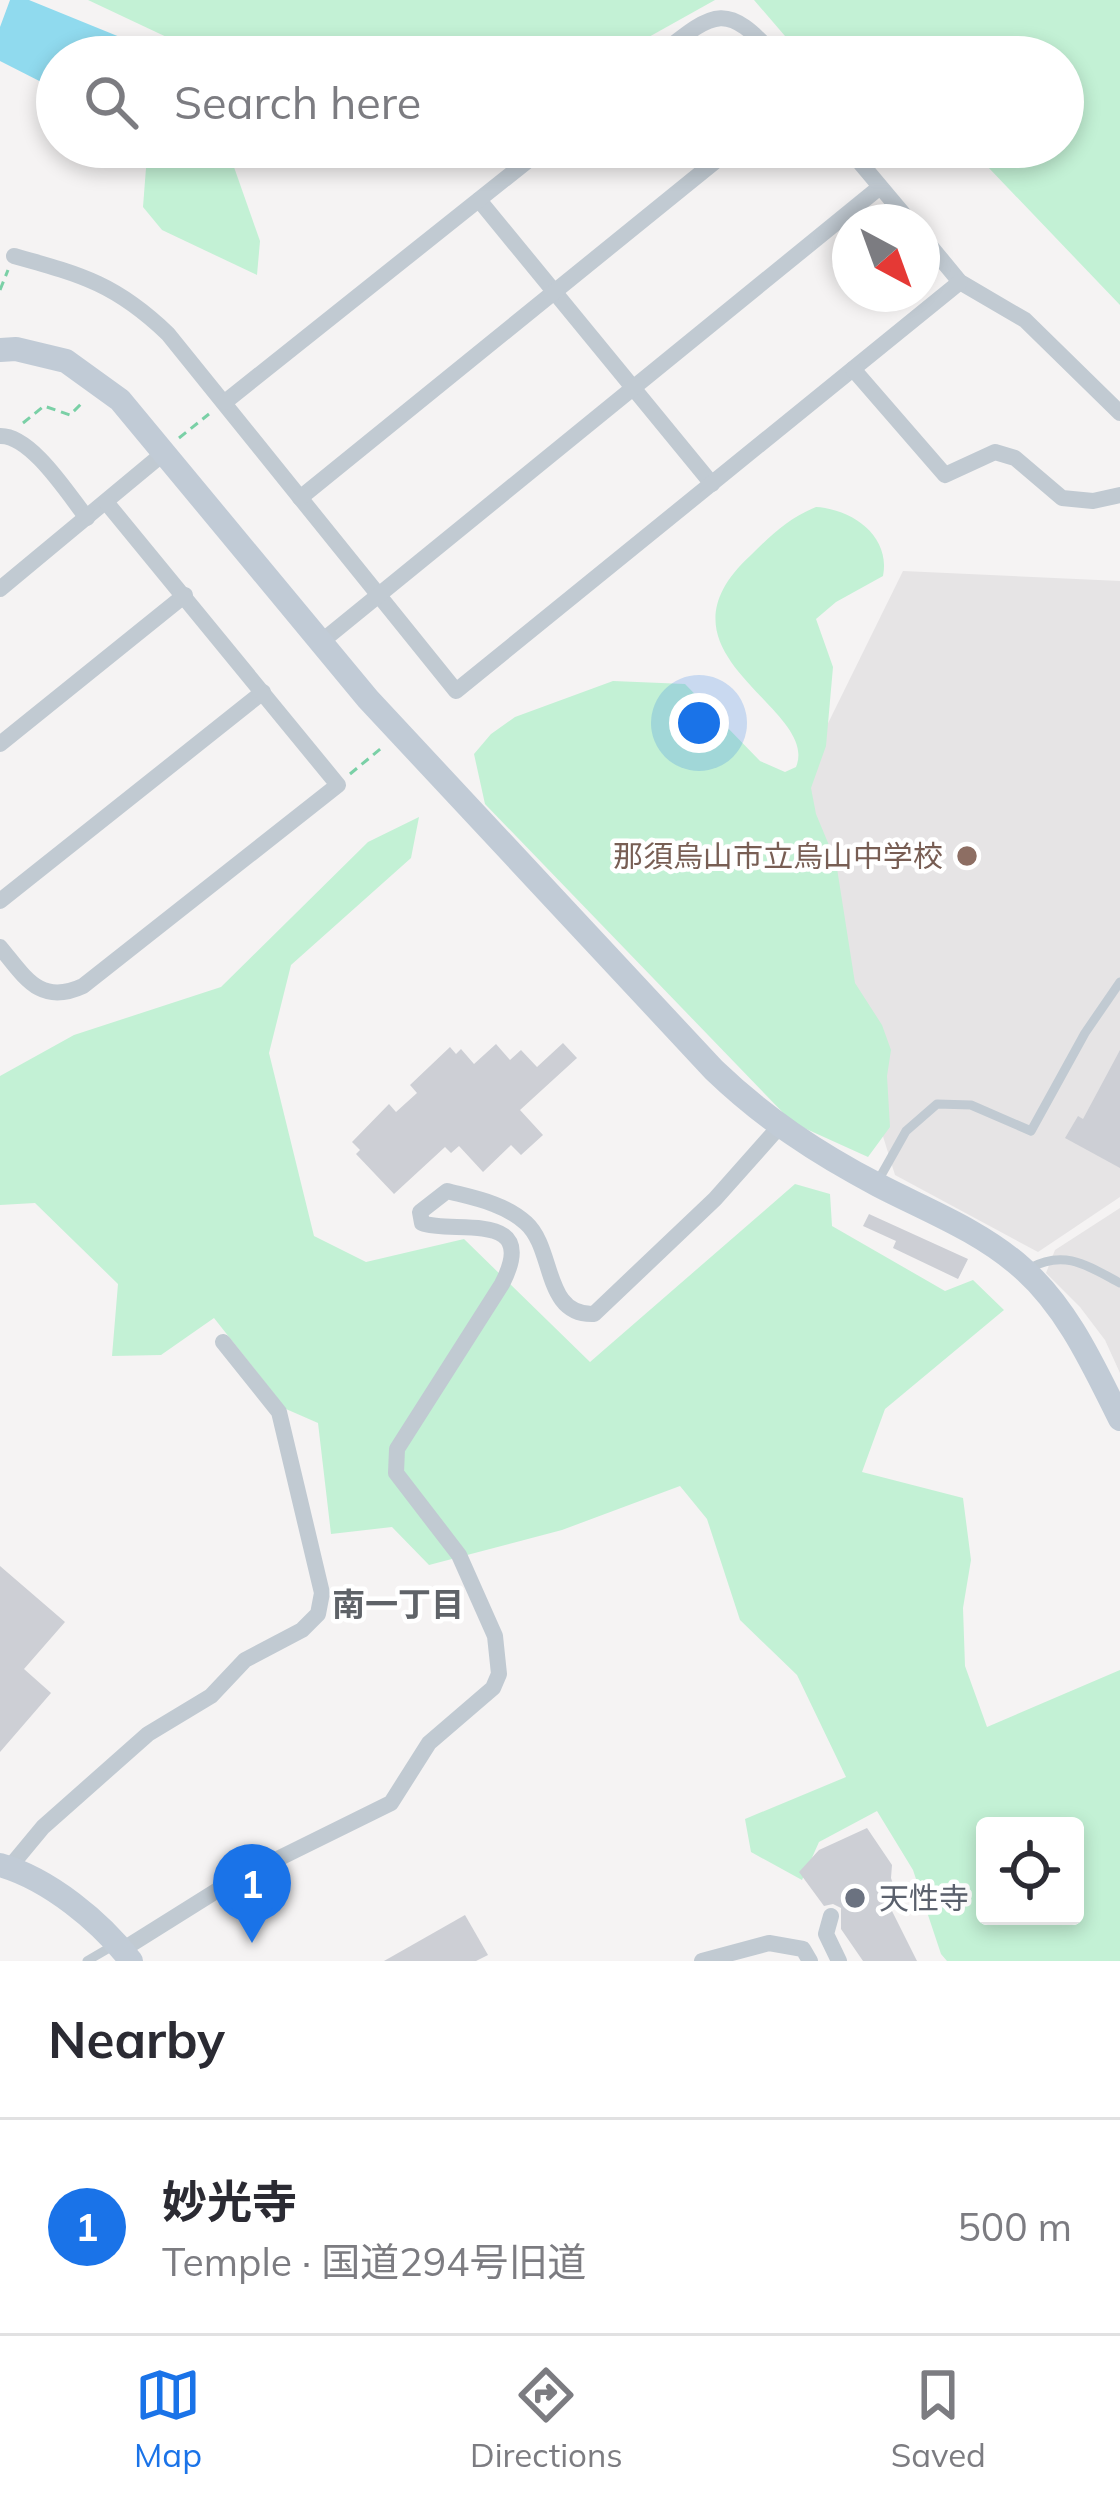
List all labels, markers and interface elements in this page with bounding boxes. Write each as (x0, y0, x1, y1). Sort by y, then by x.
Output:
search box (36, 36, 1084, 168)
icon: search (78, 69, 144, 135)
text: Search here (174, 74, 421, 130)
north arrow (832, 204, 940, 312)
your location (669, 693, 729, 753)
place label: 那須烏山市立烏山中学校 (613, 837, 943, 875)
marker: 那須烏山市立烏山中学校 (954, 843, 980, 869)
district label: 南一丁目 (332, 1583, 464, 1624)
map controls (976, 1817, 1084, 1925)
button: locate (976, 1817, 1084, 1925)
pin: 1 (213, 1844, 291, 1943)
place label: 天性寺 (879, 1879, 969, 1917)
marker: 天性寺 (842, 1885, 868, 1911)
text: Nearby (48, 2007, 225, 2071)
text: 妙光寺 (162, 2173, 297, 2229)
text: 1 (75, 2202, 99, 2251)
text: 500 m (957, 2202, 1072, 2251)
text: Temple · 国道294号旧道 (162, 2237, 587, 2286)
tab: Map (134, 2362, 202, 2475)
tab: Directions (470, 2362, 623, 2475)
tab: Saved (891, 2362, 986, 2475)

